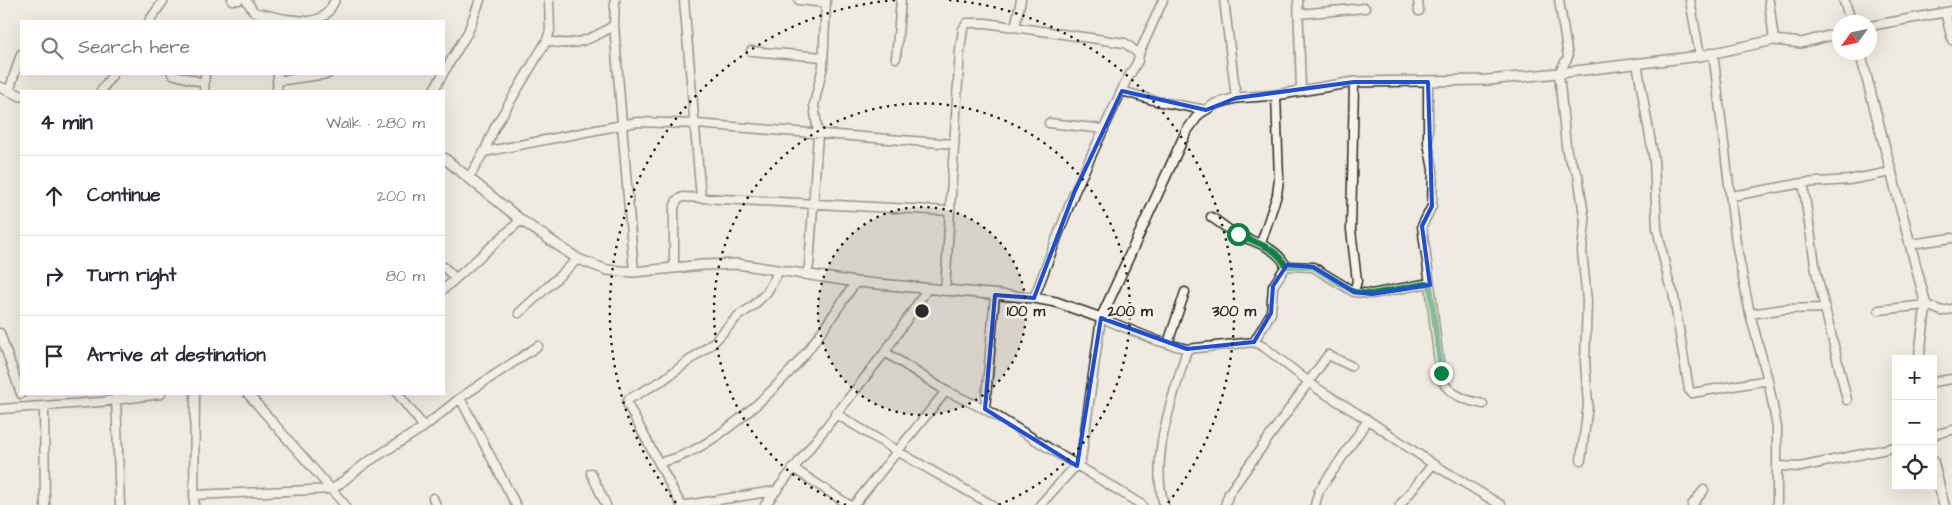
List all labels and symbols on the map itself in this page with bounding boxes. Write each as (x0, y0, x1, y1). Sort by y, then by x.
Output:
north arrow (1832, 15, 1877, 60)
route start (1227, 223, 1250, 246)
text: 100 m (1007, 301, 1046, 322)
text: 200 m (1106, 301, 1153, 322)
text: 300 m (1211, 301, 1256, 322)
centre of rings (913, 302, 931, 320)
route end (1430, 362, 1453, 385)

